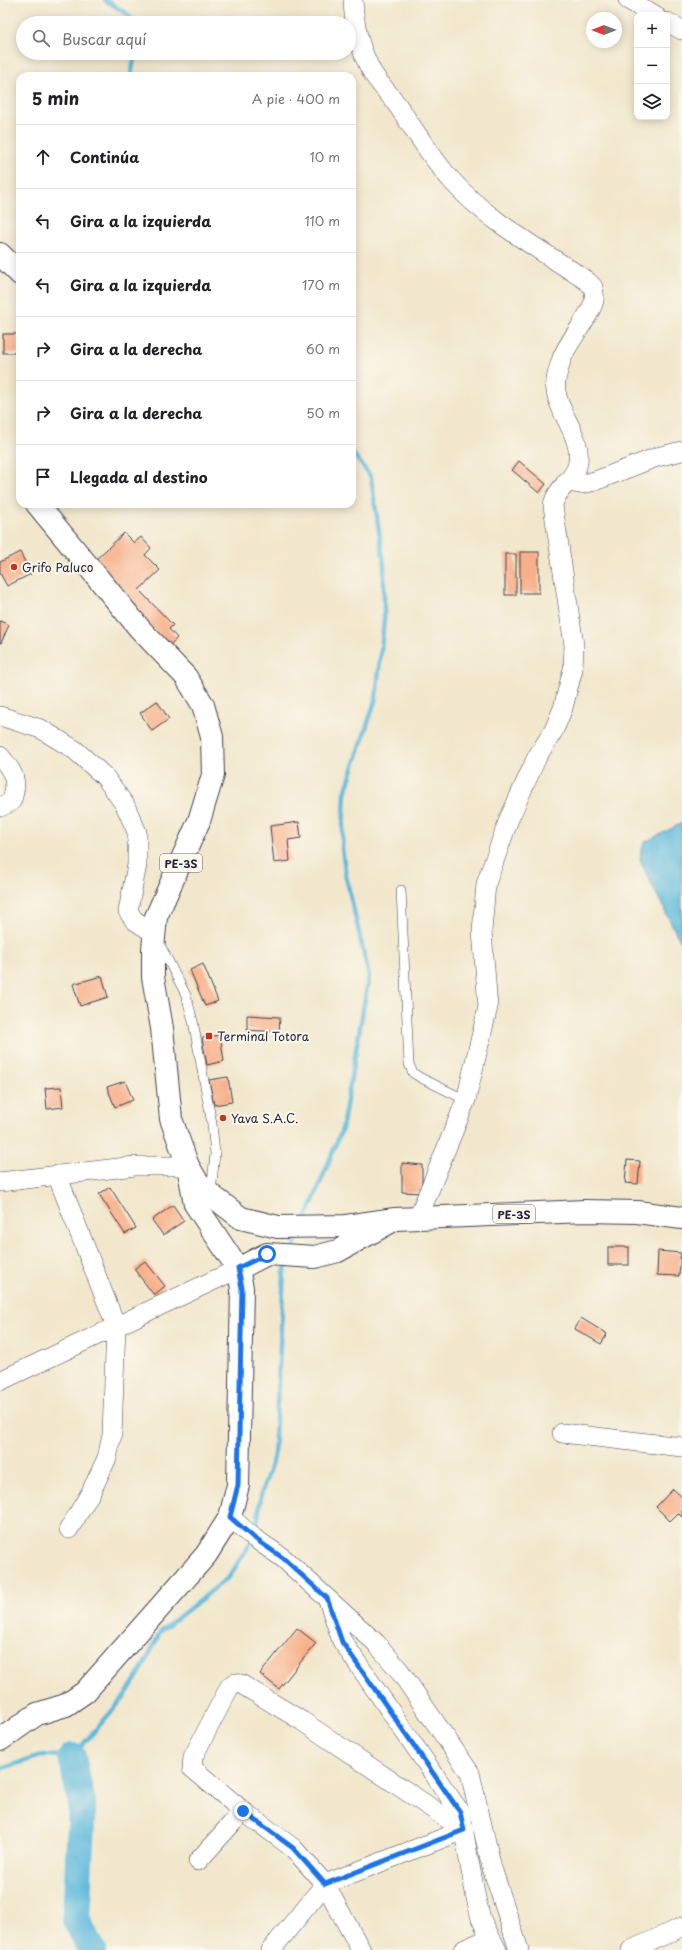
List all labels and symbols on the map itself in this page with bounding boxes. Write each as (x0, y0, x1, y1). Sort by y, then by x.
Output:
north arrow (586, 12, 622, 48)
place label: Grifo Paluco (22, 558, 94, 576)
marker: Grifo Paluco (9, 562, 19, 572)
road number: PE-3S (160, 854, 202, 872)
place label: Terminal Totora (217, 1027, 310, 1045)
marker: Terminal Totora (204, 1031, 214, 1041)
place label: Yava S.A.C. (231, 1109, 299, 1127)
marker: Yava S.A.C. (218, 1113, 228, 1123)
road number: PE-3S (493, 1205, 535, 1223)
route start (258, 1245, 276, 1263)
route end (234, 1802, 252, 1820)

